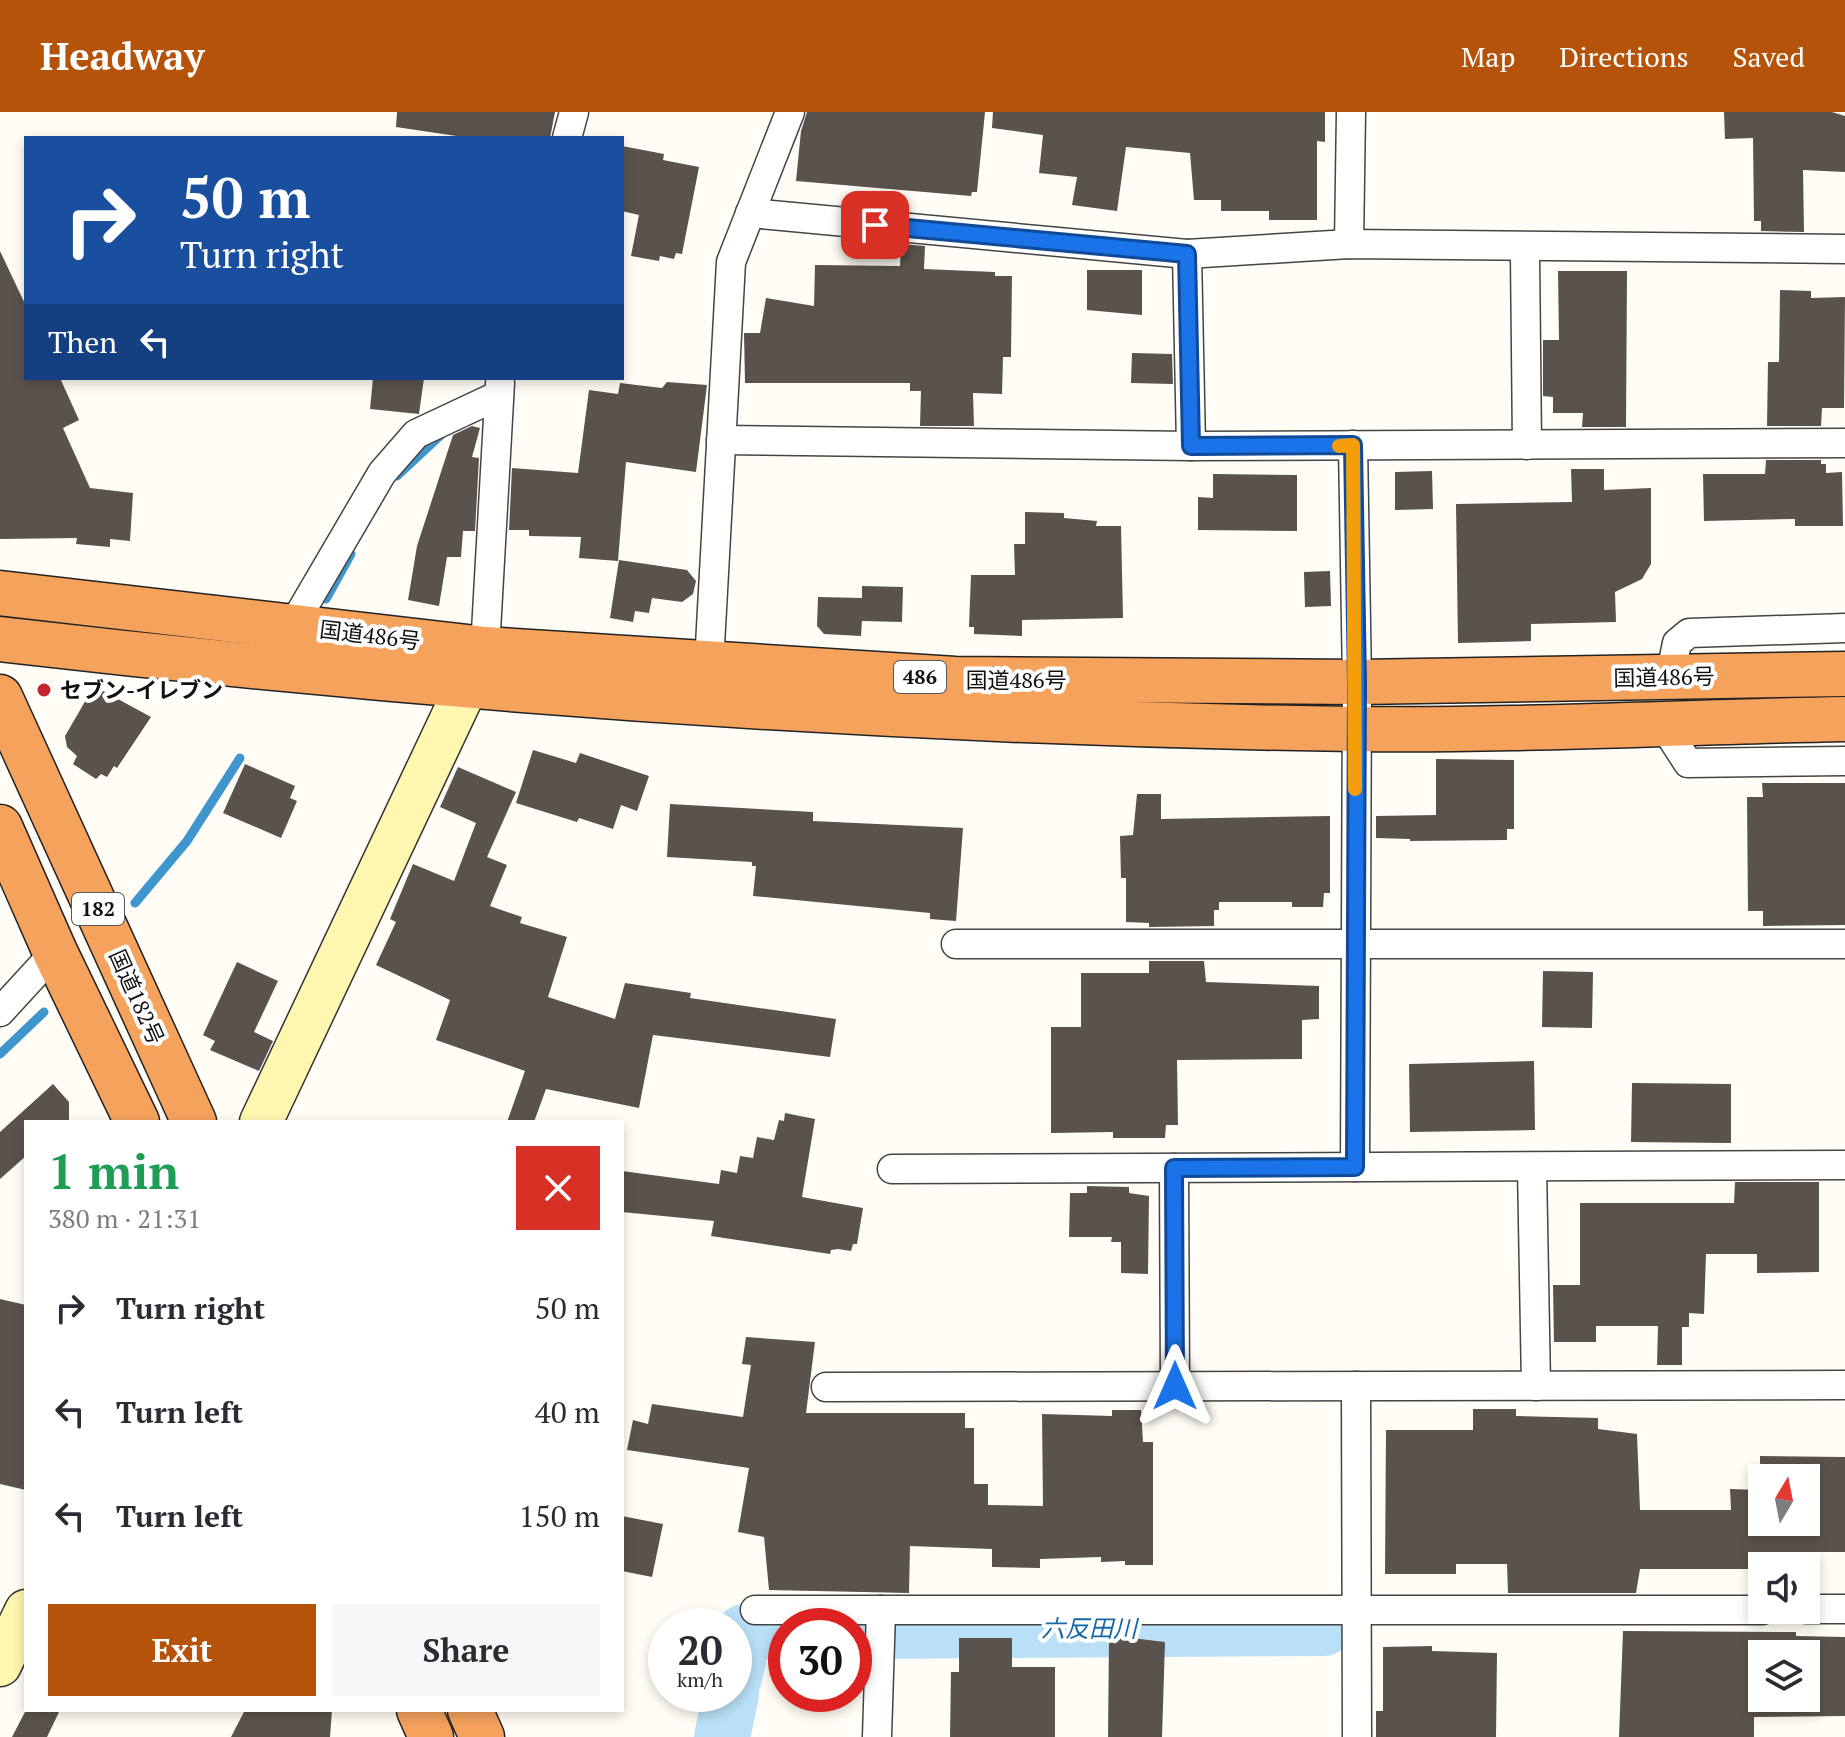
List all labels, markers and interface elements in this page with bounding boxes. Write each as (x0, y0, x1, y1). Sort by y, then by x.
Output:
text: Headway (40, 31, 205, 81)
text: Map (1461, 38, 1515, 75)
text: Directions (1559, 38, 1689, 75)
text: Saved (1733, 38, 1805, 75)
text: 50 m (180, 160, 310, 234)
icon: right (48, 168, 152, 272)
pin (841, 191, 909, 259)
icon: arrive (853, 203, 897, 247)
text: Turn right (180, 231, 344, 278)
icon: left (133, 320, 177, 364)
text: Then (48, 322, 117, 362)
street label: 国道486号 (318, 614, 422, 655)
road number: 486 (894, 661, 946, 693)
street label: 国道486号 (1613, 661, 1715, 692)
street label: 国道486号 (965, 665, 1067, 694)
place label: セブン-イレブン (60, 675, 223, 704)
marker: セブン-イレブン (35, 681, 53, 699)
road number: 182 (72, 893, 124, 925)
street label: 国道182号 (104, 945, 171, 1049)
text: 1 min (48, 1139, 179, 1203)
button: close (516, 1146, 600, 1230)
text: 380 m · 21:31 (48, 1201, 201, 1235)
icon: right (48, 1286, 92, 1330)
text: Turn right (116, 1288, 265, 1328)
text: 50 m (535, 1288, 600, 1328)
position arrow (1133, 1344, 1217, 1428)
icon: left (48, 1390, 92, 1434)
text: Turn left (116, 1392, 243, 1432)
text: 40 m (535, 1392, 600, 1432)
north arrow (1748, 1464, 1820, 1536)
map controls (1748, 1464, 1820, 1712)
icon: left (48, 1494, 92, 1538)
text: Turn left (116, 1496, 243, 1536)
text: 150 m (519, 1496, 600, 1536)
button: sound (1748, 1552, 1820, 1624)
button: Exit (48, 1604, 316, 1696)
button: Share (332, 1604, 600, 1696)
speed limit sign: 30 (768, 1608, 872, 1712)
water label: 六反田川 (1041, 1612, 1140, 1644)
text: 20 (677, 1623, 723, 1676)
button: layers (1748, 1640, 1820, 1712)
text: km/h (677, 1666, 723, 1693)

